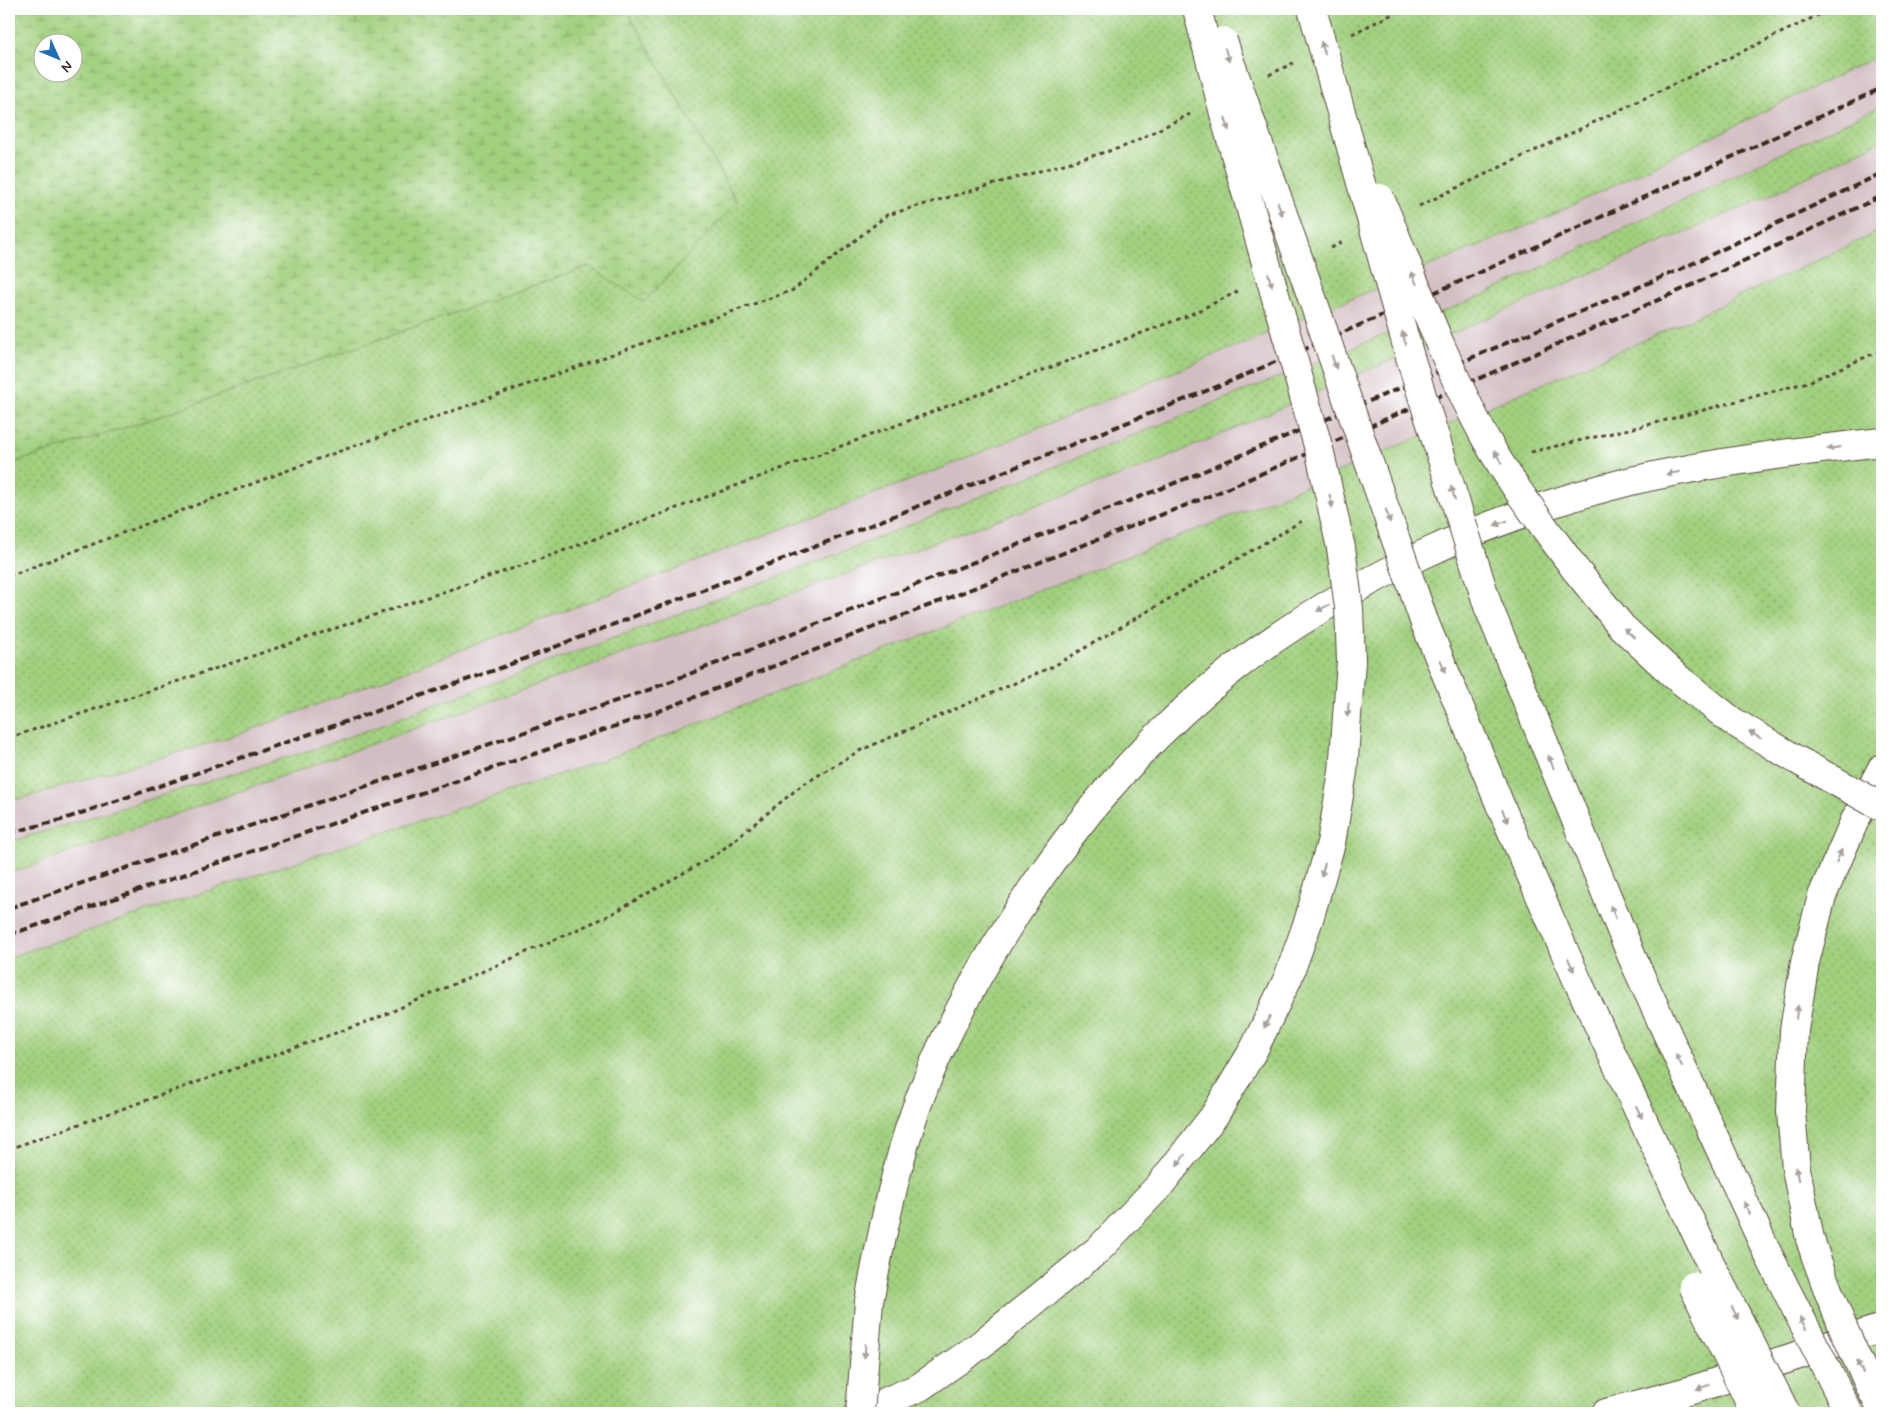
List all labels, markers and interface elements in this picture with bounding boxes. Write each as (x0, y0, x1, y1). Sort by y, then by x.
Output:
north arrow (32, 32, 82, 82)
one-way arrow (1319, 41, 1327, 56)
one-way arrow (1224, 48, 1232, 63)
text: N (57, 57, 76, 76)
one-way arrow (1223, 116, 1231, 131)
one-way arrow (1276, 202, 1284, 217)
one-way arrow (1410, 271, 1418, 285)
one-way arrow (1267, 273, 1275, 288)
one-way arrow (1400, 330, 1408, 345)
one-way arrow (1331, 355, 1338, 370)
one-way arrow (1826, 444, 1842, 452)
one-way arrow (1493, 450, 1502, 464)
one-way arrow (1665, 470, 1681, 478)
one-way arrow (1448, 485, 1456, 500)
one-way arrow (1327, 493, 1335, 508)
one-way arrow (1384, 509, 1392, 524)
one-way arrow (1493, 520, 1508, 527)
one-way arrow (1316, 604, 1330, 612)
one-way arrow (1623, 627, 1635, 639)
one-way arrow (1439, 659, 1447, 673)
one-way arrow (1343, 702, 1351, 718)
one-way arrow (1748, 730, 1762, 739)
one-way arrow (1547, 754, 1555, 769)
one-way arrow (1502, 809, 1510, 823)
one-way arrow (1835, 848, 1843, 863)
one-way arrow (1319, 862, 1327, 878)
one-way arrow (1609, 904, 1617, 919)
one-way arrow (1567, 958, 1575, 972)
one-way arrow (1793, 1004, 1801, 1020)
one-way arrow (1263, 1015, 1271, 1029)
one-way arrow (1675, 1053, 1683, 1067)
one-way arrow (1636, 1105, 1644, 1119)
one-way arrow (1176, 1153, 1187, 1166)
one-way arrow (1793, 1166, 1801, 1182)
one-way arrow (1742, 1201, 1750, 1215)
one-way arrow (1732, 1306, 1740, 1320)
one-way arrow (1799, 1316, 1807, 1330)
one-way arrow (860, 1343, 868, 1359)
one-way arrow (1856, 1360, 1864, 1374)
one-way arrow (1695, 1383, 1710, 1391)

